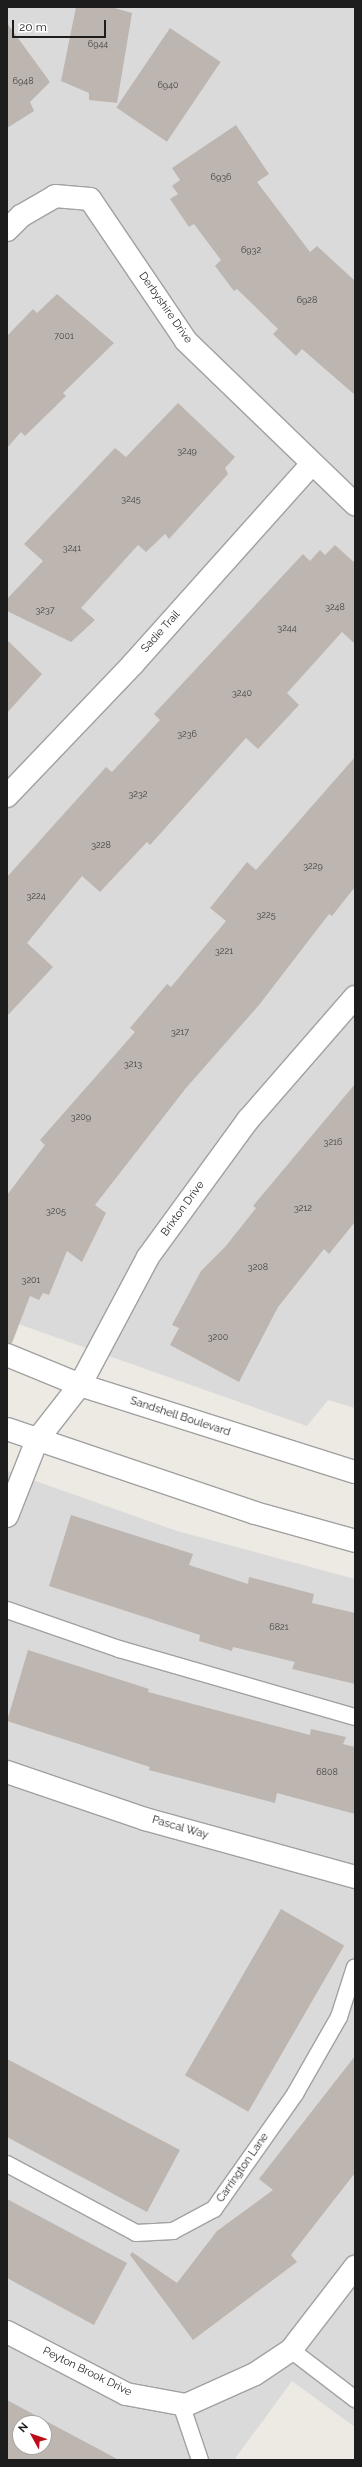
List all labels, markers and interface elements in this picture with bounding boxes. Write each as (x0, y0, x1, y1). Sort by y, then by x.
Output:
scale bar (14, 12, 108, 38)
text: 20 m (19, 20, 47, 34)
house number: 6944 (88, 39, 108, 49)
house number: 6948 (13, 76, 33, 86)
house number: 6940 (157, 80, 179, 90)
house number: 6936 (211, 172, 231, 182)
house number: 6932 (241, 245, 261, 255)
street label: Derbyshire Drive (136, 270, 194, 346)
house number: 6928 (297, 295, 317, 305)
house number: 7001 (54, 331, 74, 341)
house number: 3249 (177, 446, 197, 456)
house number: 3245 (121, 494, 141, 504)
house number: 3241 (63, 543, 81, 553)
house number: 3248 (325, 602, 345, 612)
house number: 3237 (35, 605, 55, 615)
street label: Sadie Trail (139, 608, 183, 656)
house number: 3244 (277, 623, 297, 633)
house number: 3240 (232, 688, 252, 698)
house number: 3236 (177, 729, 197, 739)
house number: 3232 (129, 789, 147, 799)
house number: 3228 (91, 840, 111, 850)
house number: 3229 (303, 861, 323, 871)
house number: 3224 (26, 891, 46, 901)
house number: 3225 (256, 910, 276, 920)
house number: 3221 (215, 946, 233, 956)
house number: 3217 (171, 1027, 189, 1037)
house number: 3213 (124, 1059, 142, 1069)
house number: 3209 (71, 1112, 91, 1122)
house number: 3216 (324, 1137, 342, 1147)
street label: Brixton Drive (159, 1179, 207, 1239)
house number: 3212 (294, 1203, 312, 1213)
house number: 3205 (46, 1206, 66, 1216)
house number: 3208 (248, 1262, 268, 1272)
house number: 3201 (22, 1275, 40, 1285)
house number: 3200 (208, 1332, 228, 1342)
street label: Sandshell Boulevard (128, 1395, 232, 1439)
house number: 6821 (269, 1622, 289, 1632)
house number: 6808 (316, 1767, 338, 1777)
street label: Pascal Way (150, 1814, 210, 1842)
street label: Carrington Lane (214, 2131, 272, 2205)
street label: Peyton Brook Drive (40, 2345, 134, 2399)
north arrow (12, 2415, 52, 2455)
text: N (16, 2420, 31, 2435)

